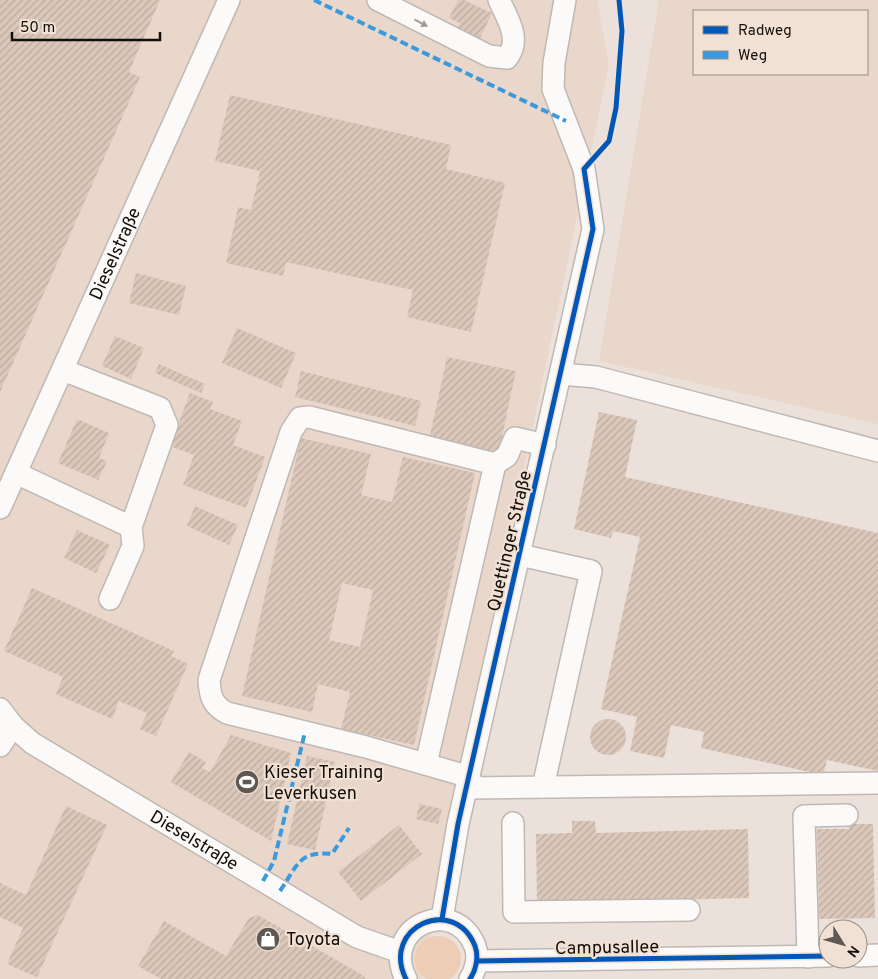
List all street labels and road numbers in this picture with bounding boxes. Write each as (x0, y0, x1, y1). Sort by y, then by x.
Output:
street label: Dieselstraße (85, 204, 147, 304)
street label: Quettinger Straße (483, 468, 538, 614)
street label: Dieselstraße (145, 806, 242, 876)
street label: Campusallee (555, 936, 659, 961)

